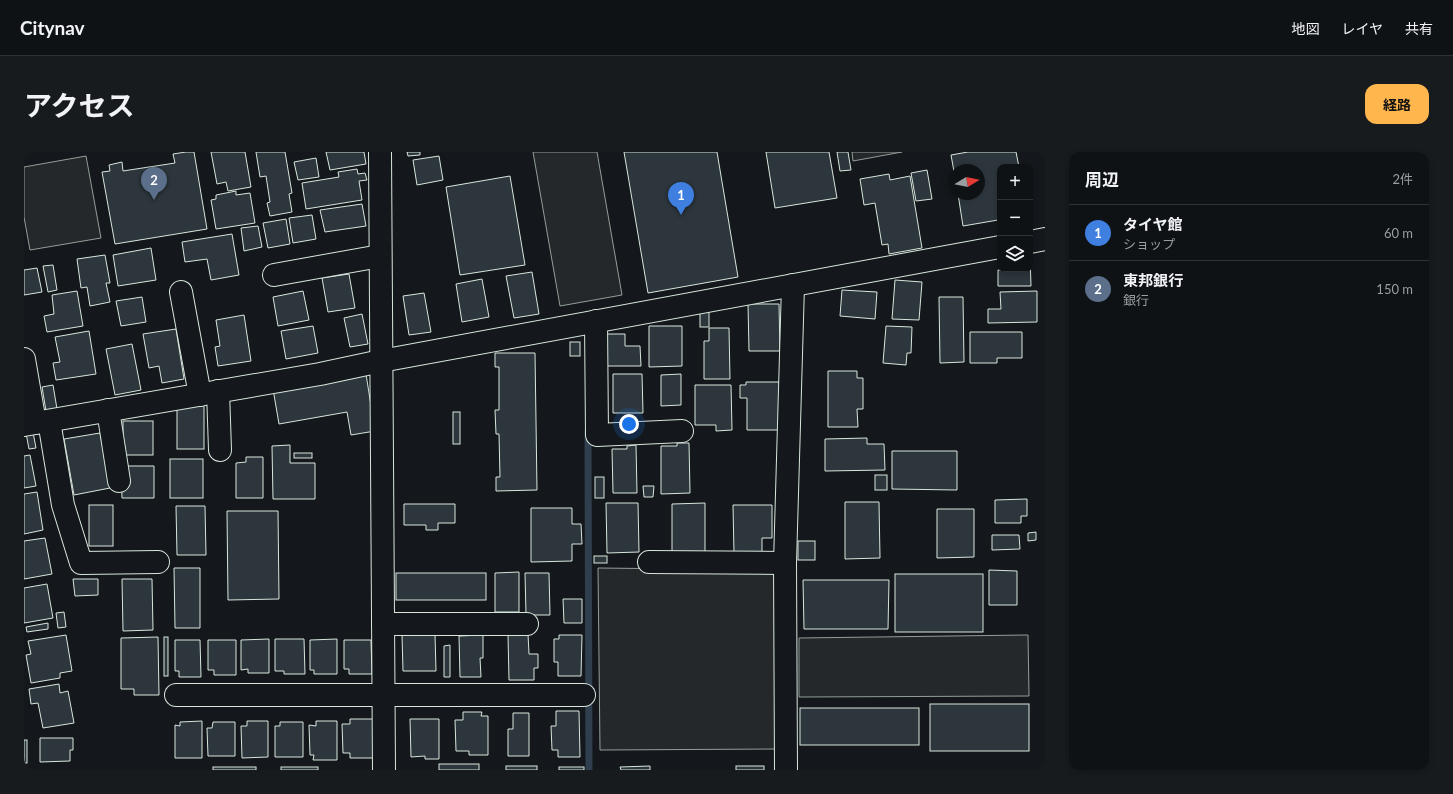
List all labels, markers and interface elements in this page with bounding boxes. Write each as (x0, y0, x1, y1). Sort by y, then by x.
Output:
text: Citynav (20, 16, 85, 39)
text: 地図 (1291, 20, 1319, 37)
text: レイヤ (1341, 20, 1383, 37)
text: 共有 (1405, 20, 1433, 37)
button: 経路 (1365, 84, 1429, 124)
text: アクセス (24, 88, 135, 122)
north arrow (949, 164, 985, 200)
map controls (997, 164, 1033, 272)
button: + (997, 164, 1033, 200)
pin: 2 (141, 167, 167, 200)
text: 周辺 (1085, 169, 1119, 190)
text: 2件 (1392, 171, 1413, 187)
pin: 1 (668, 182, 694, 215)
button: − (997, 200, 1033, 236)
text: タイヤ館 (1123, 215, 1183, 233)
text: 1 (1094, 225, 1102, 241)
text: 60 m (1384, 225, 1413, 241)
button: layers (997, 236, 1033, 272)
text: ショップ (1123, 236, 1175, 252)
text: 東邦銀行 (1123, 271, 1183, 289)
text: 2 (1094, 281, 1102, 297)
text: 150 m (1376, 281, 1413, 297)
text: 銀行 (1123, 292, 1149, 308)
your location (619, 414, 639, 434)

